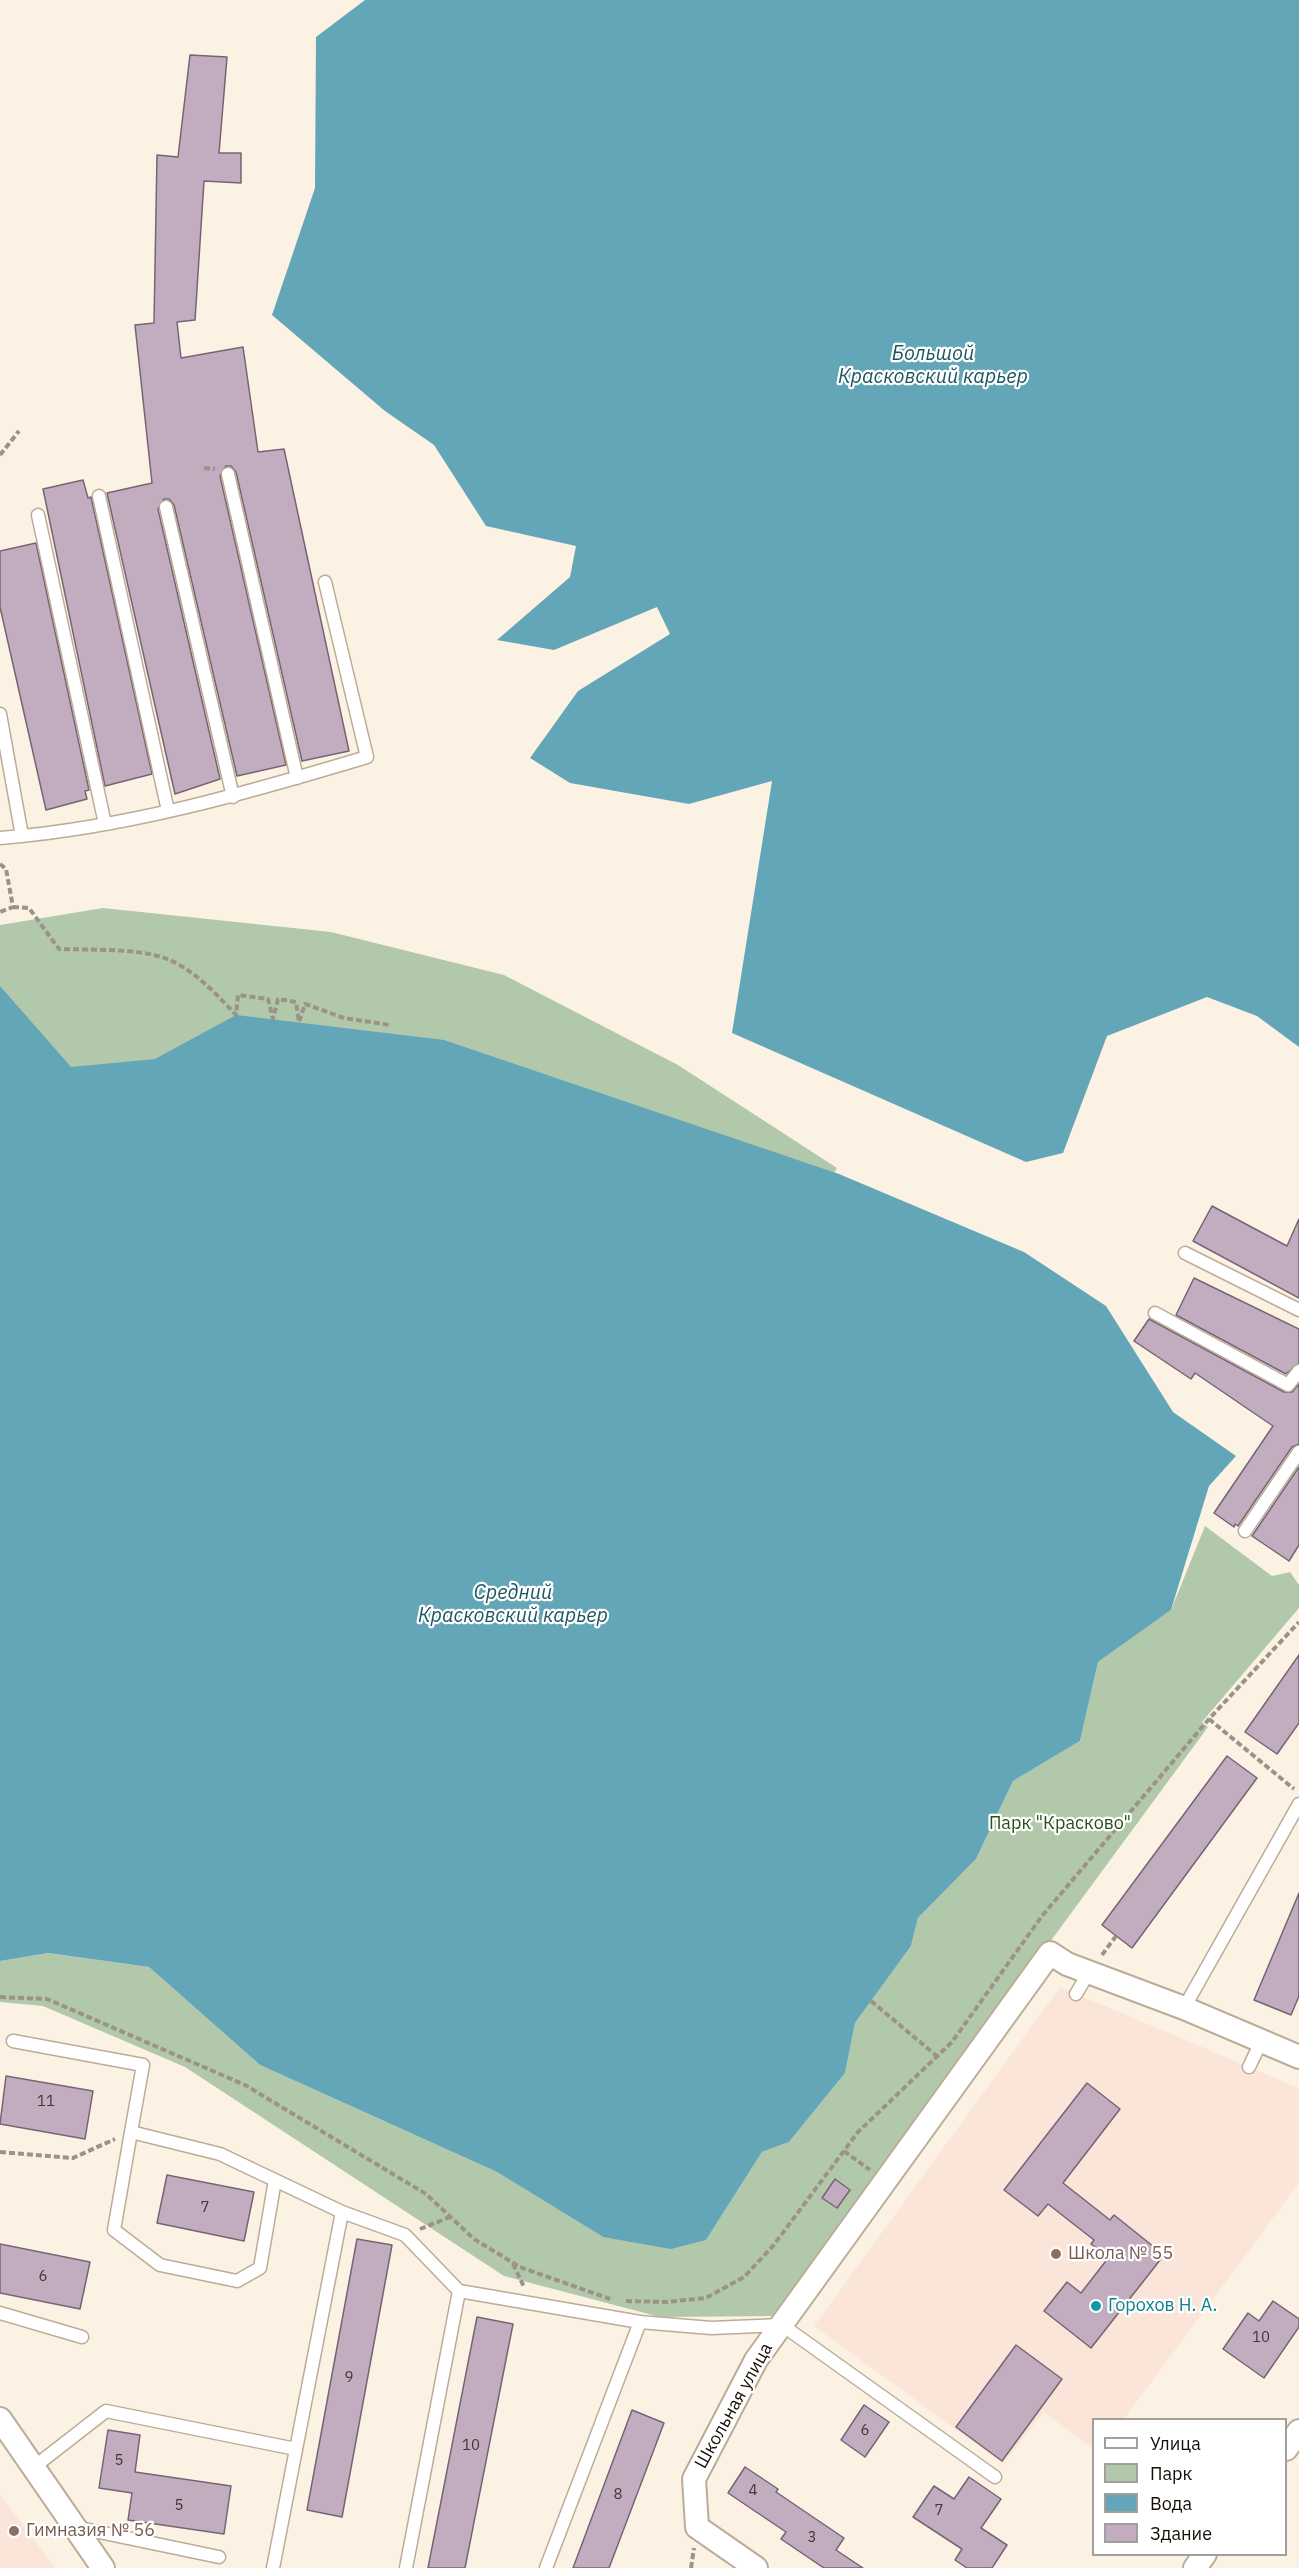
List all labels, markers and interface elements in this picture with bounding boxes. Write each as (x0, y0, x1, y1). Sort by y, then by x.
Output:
water label: Большой Красковский карьер (838, 342, 1028, 389)
water label: Средний Красковский карьер (418, 1581, 608, 1628)
park label: Парк "Красково" (989, 1813, 1131, 1835)
house number: 11 (37, 2093, 55, 2111)
house number: 7 (201, 2199, 209, 2217)
place label: Школа № 55 (1068, 2243, 1173, 2265)
marker: Школа № 55 (1049, 2247, 1063, 2261)
house number: 6 (39, 2268, 47, 2286)
place label: Горохов Н. А. (1108, 2295, 1217, 2317)
marker: Горохов Н. А. (1089, 2299, 1103, 2313)
house number: 10 (1252, 2329, 1270, 2347)
street label: Школьная улица (691, 2339, 777, 2473)
house number: 9 (345, 2369, 353, 2387)
legend (1092, 2418, 1287, 2556)
house number: 6 (861, 2422, 869, 2440)
text: Улица (1150, 2432, 1201, 2455)
house number: 10 (462, 2437, 480, 2455)
house number: 5 (115, 2452, 123, 2470)
text: Парк (1150, 2462, 1192, 2485)
house number: 4 (749, 2482, 757, 2500)
house number: 8 (614, 2486, 622, 2504)
text: Вода (1150, 2492, 1192, 2515)
house number: 5 (175, 2497, 183, 2515)
house number: 7 (935, 2502, 943, 2520)
place label: Гимназия № 56 (26, 2520, 155, 2542)
text: Здание (1150, 2522, 1212, 2545)
marker: Гимназия № 56 (7, 2524, 21, 2538)
house number: 3 (808, 2529, 816, 2547)

